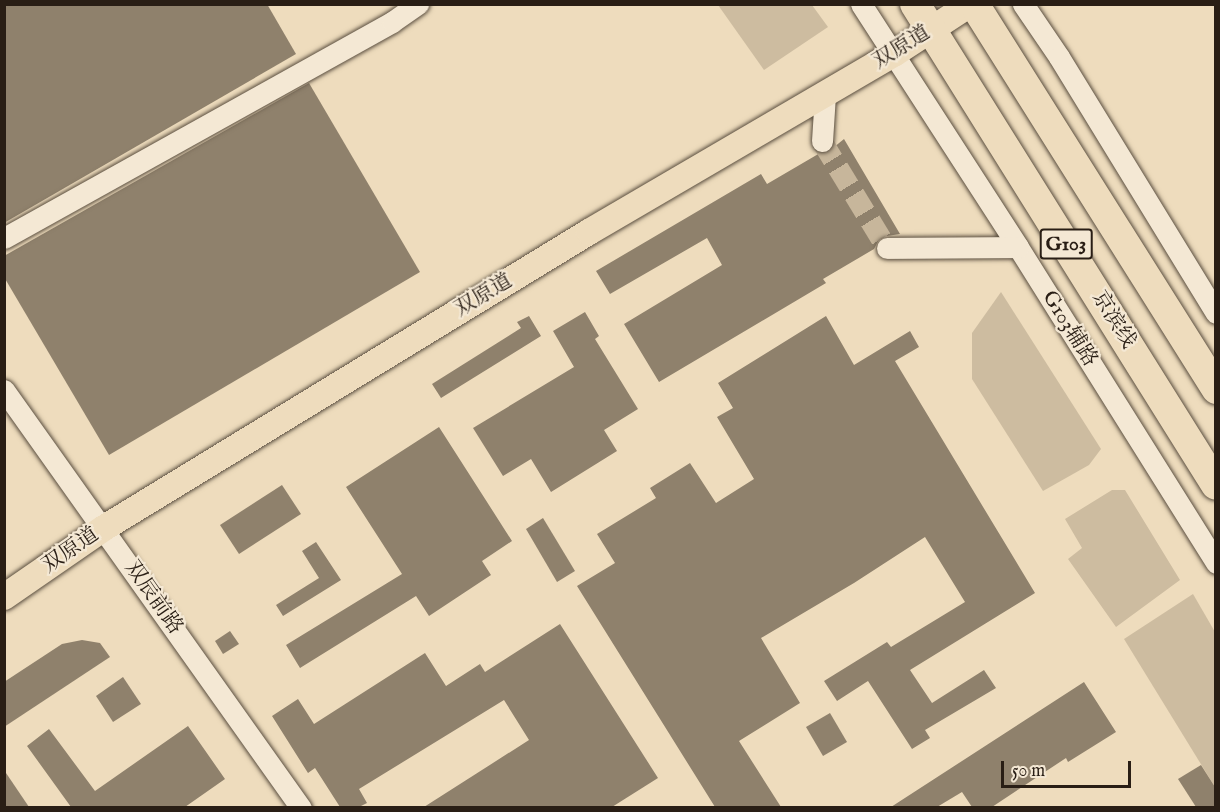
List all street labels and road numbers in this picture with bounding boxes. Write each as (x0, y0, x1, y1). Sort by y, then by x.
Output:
street label: 双原道 (869, 21, 935, 75)
road number: G103 (1039, 227, 1093, 261)
street label: 双原道 (451, 269, 517, 323)
street label: G103辅路 (1036, 286, 1102, 372)
street label: 京滨线 (1086, 287, 1140, 353)
street label: 双原道 (38, 523, 104, 579)
street label: 双辰前路 (119, 556, 187, 640)

